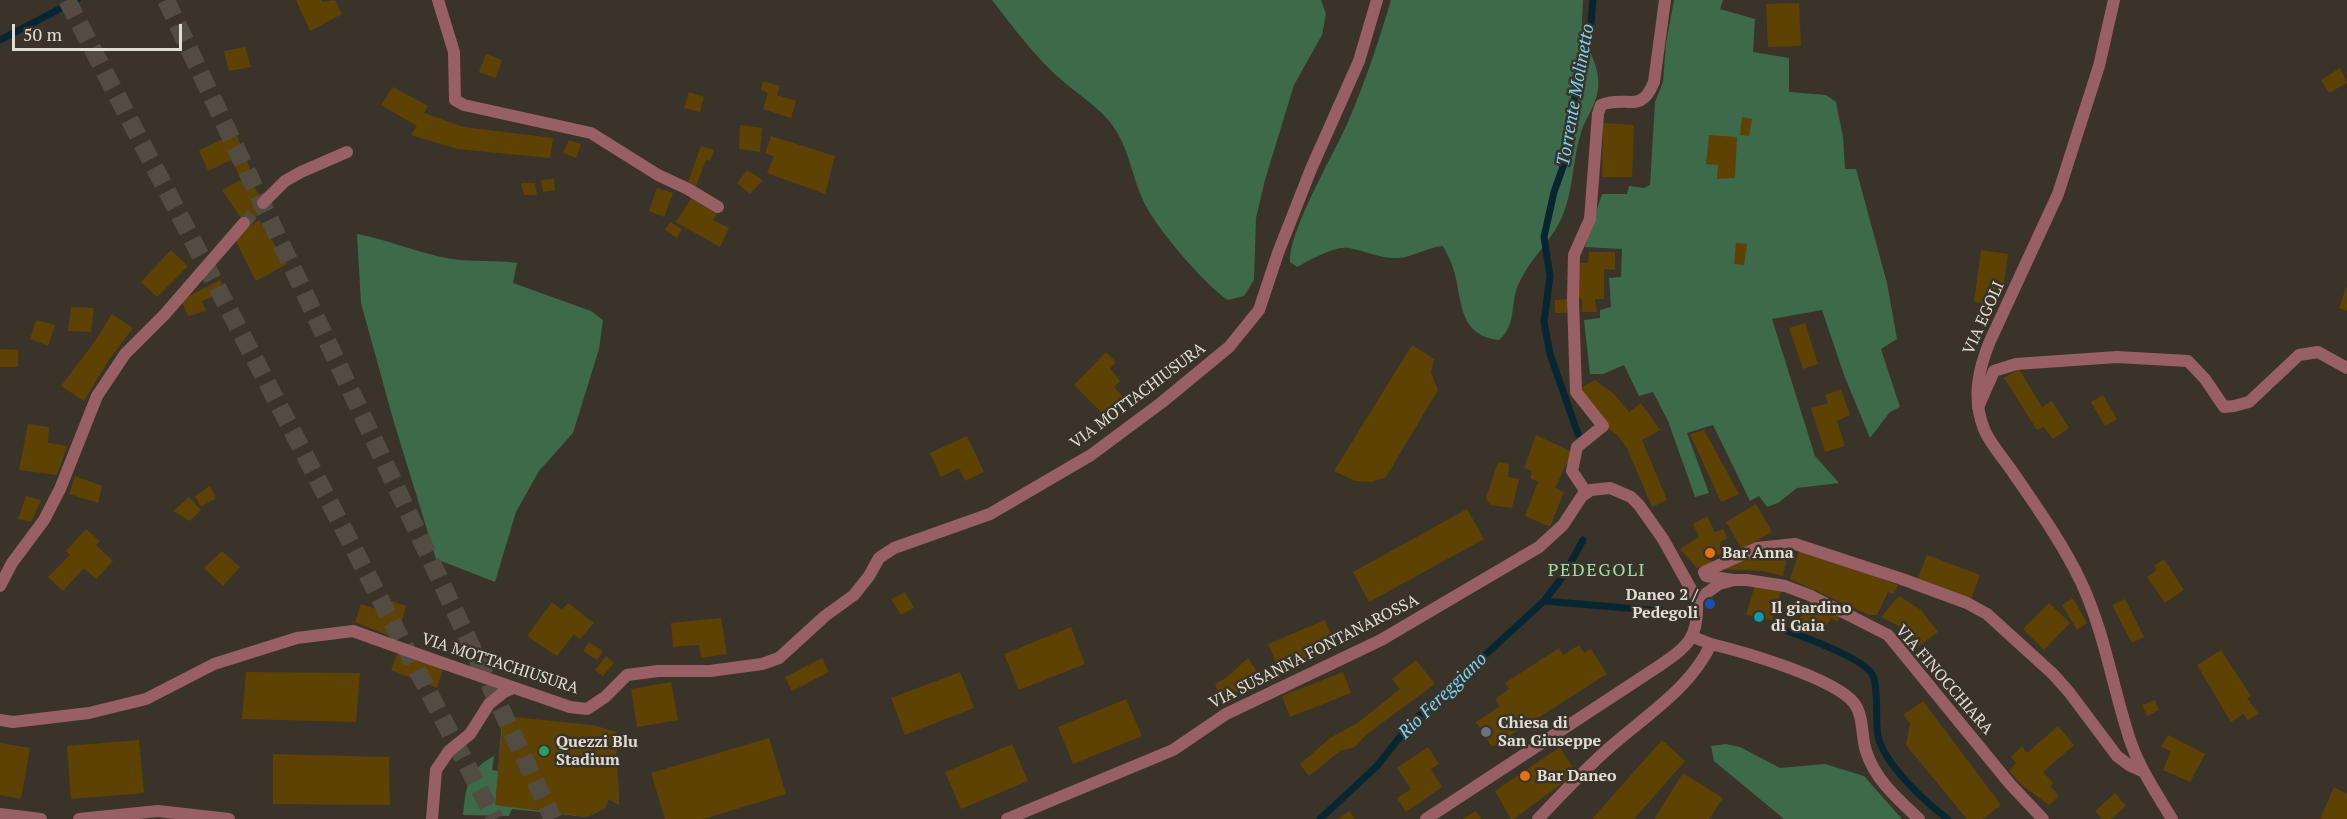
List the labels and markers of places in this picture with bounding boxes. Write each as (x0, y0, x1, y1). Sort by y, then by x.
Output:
place label: Bar Anna (1722, 543, 1794, 563)
marker: Bar Anna (1703, 546, 1717, 560)
place label: Daneo 2 / Pedegoli (1626, 585, 1698, 623)
marker: Daneo 2 / Pedegoli (1703, 597, 1717, 611)
place label: Il giardino di Gaia (1771, 598, 1851, 636)
marker: Il giardino di Gaia (1752, 610, 1766, 624)
place label: Chiesa di San Giuseppe (1498, 713, 1601, 751)
marker: Chiesa di San Giuseppe (1479, 725, 1493, 739)
place label: Quezzi Blu Stadium (556, 732, 638, 770)
marker: Quezzi Blu Stadium (537, 744, 551, 758)
place label: Bar Daneo (1537, 766, 1617, 786)
marker: Bar Daneo (1518, 769, 1532, 783)

